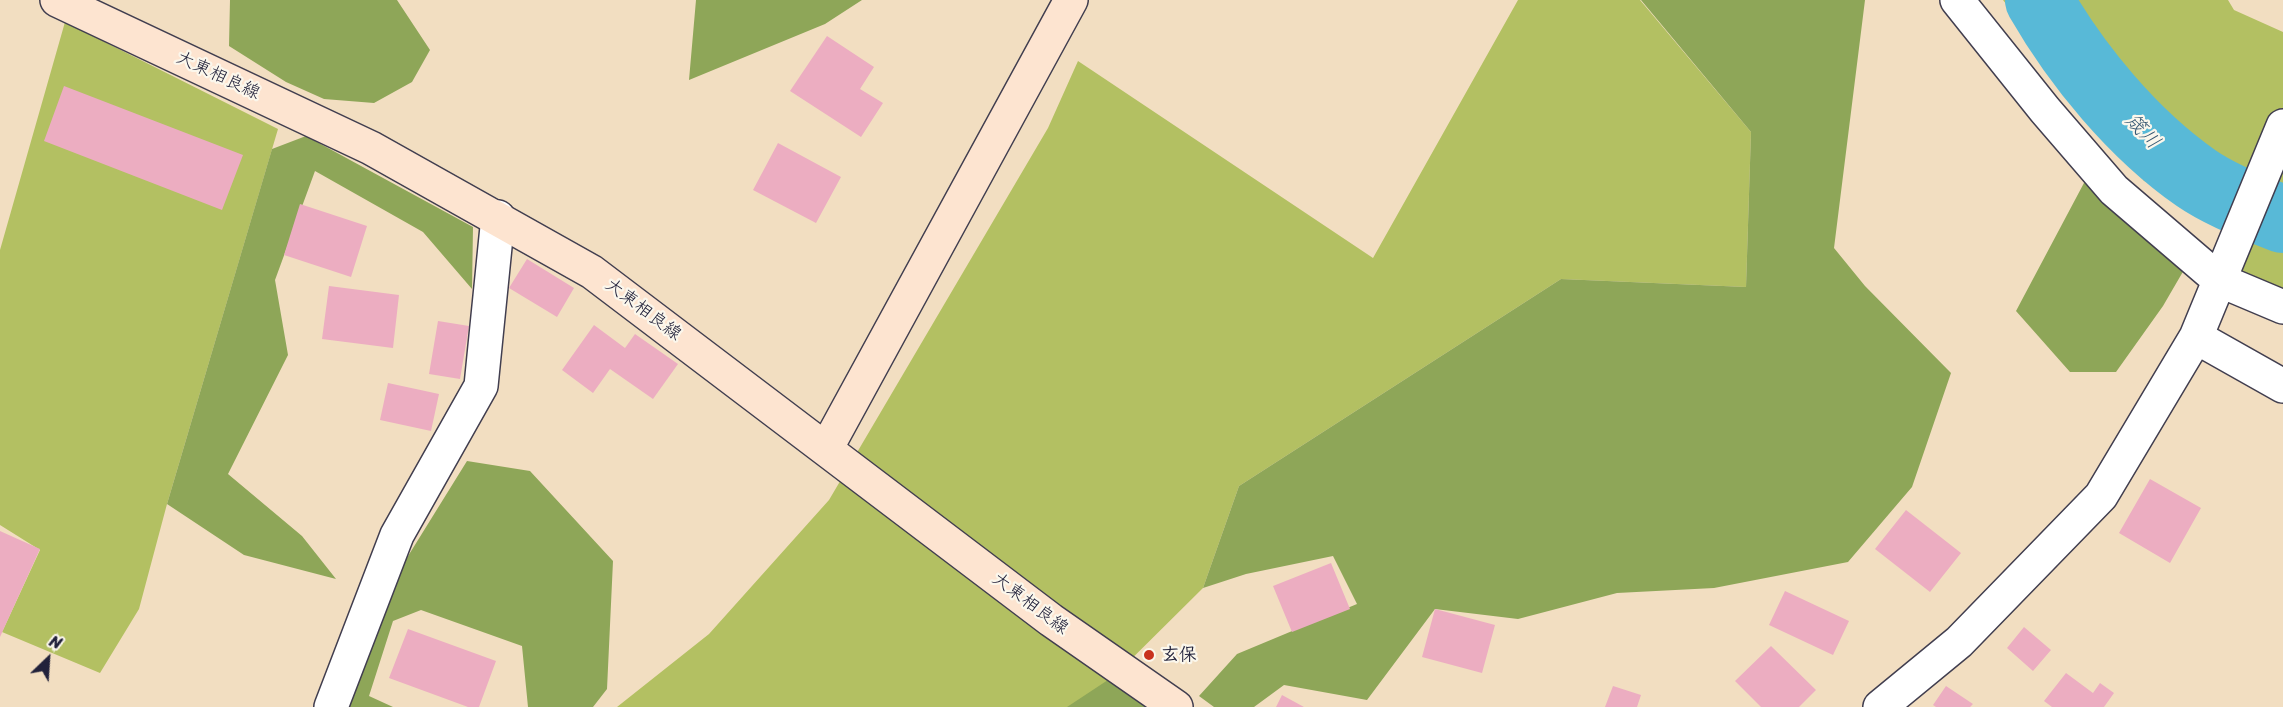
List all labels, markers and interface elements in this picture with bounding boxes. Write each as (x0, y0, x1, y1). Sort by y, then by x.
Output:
street label: 大東相良線 (173, 47, 263, 105)
water label: 筬川 (2119, 109, 2165, 155)
street label: 大東相良線 (601, 274, 685, 346)
street label: 大東相良線 (988, 568, 1072, 640)
text: N (45, 627, 67, 658)
north arrow (18, 629, 78, 689)
place label: 玄保 (1161, 644, 1197, 666)
marker: 玄保 (1142, 648, 1156, 662)

